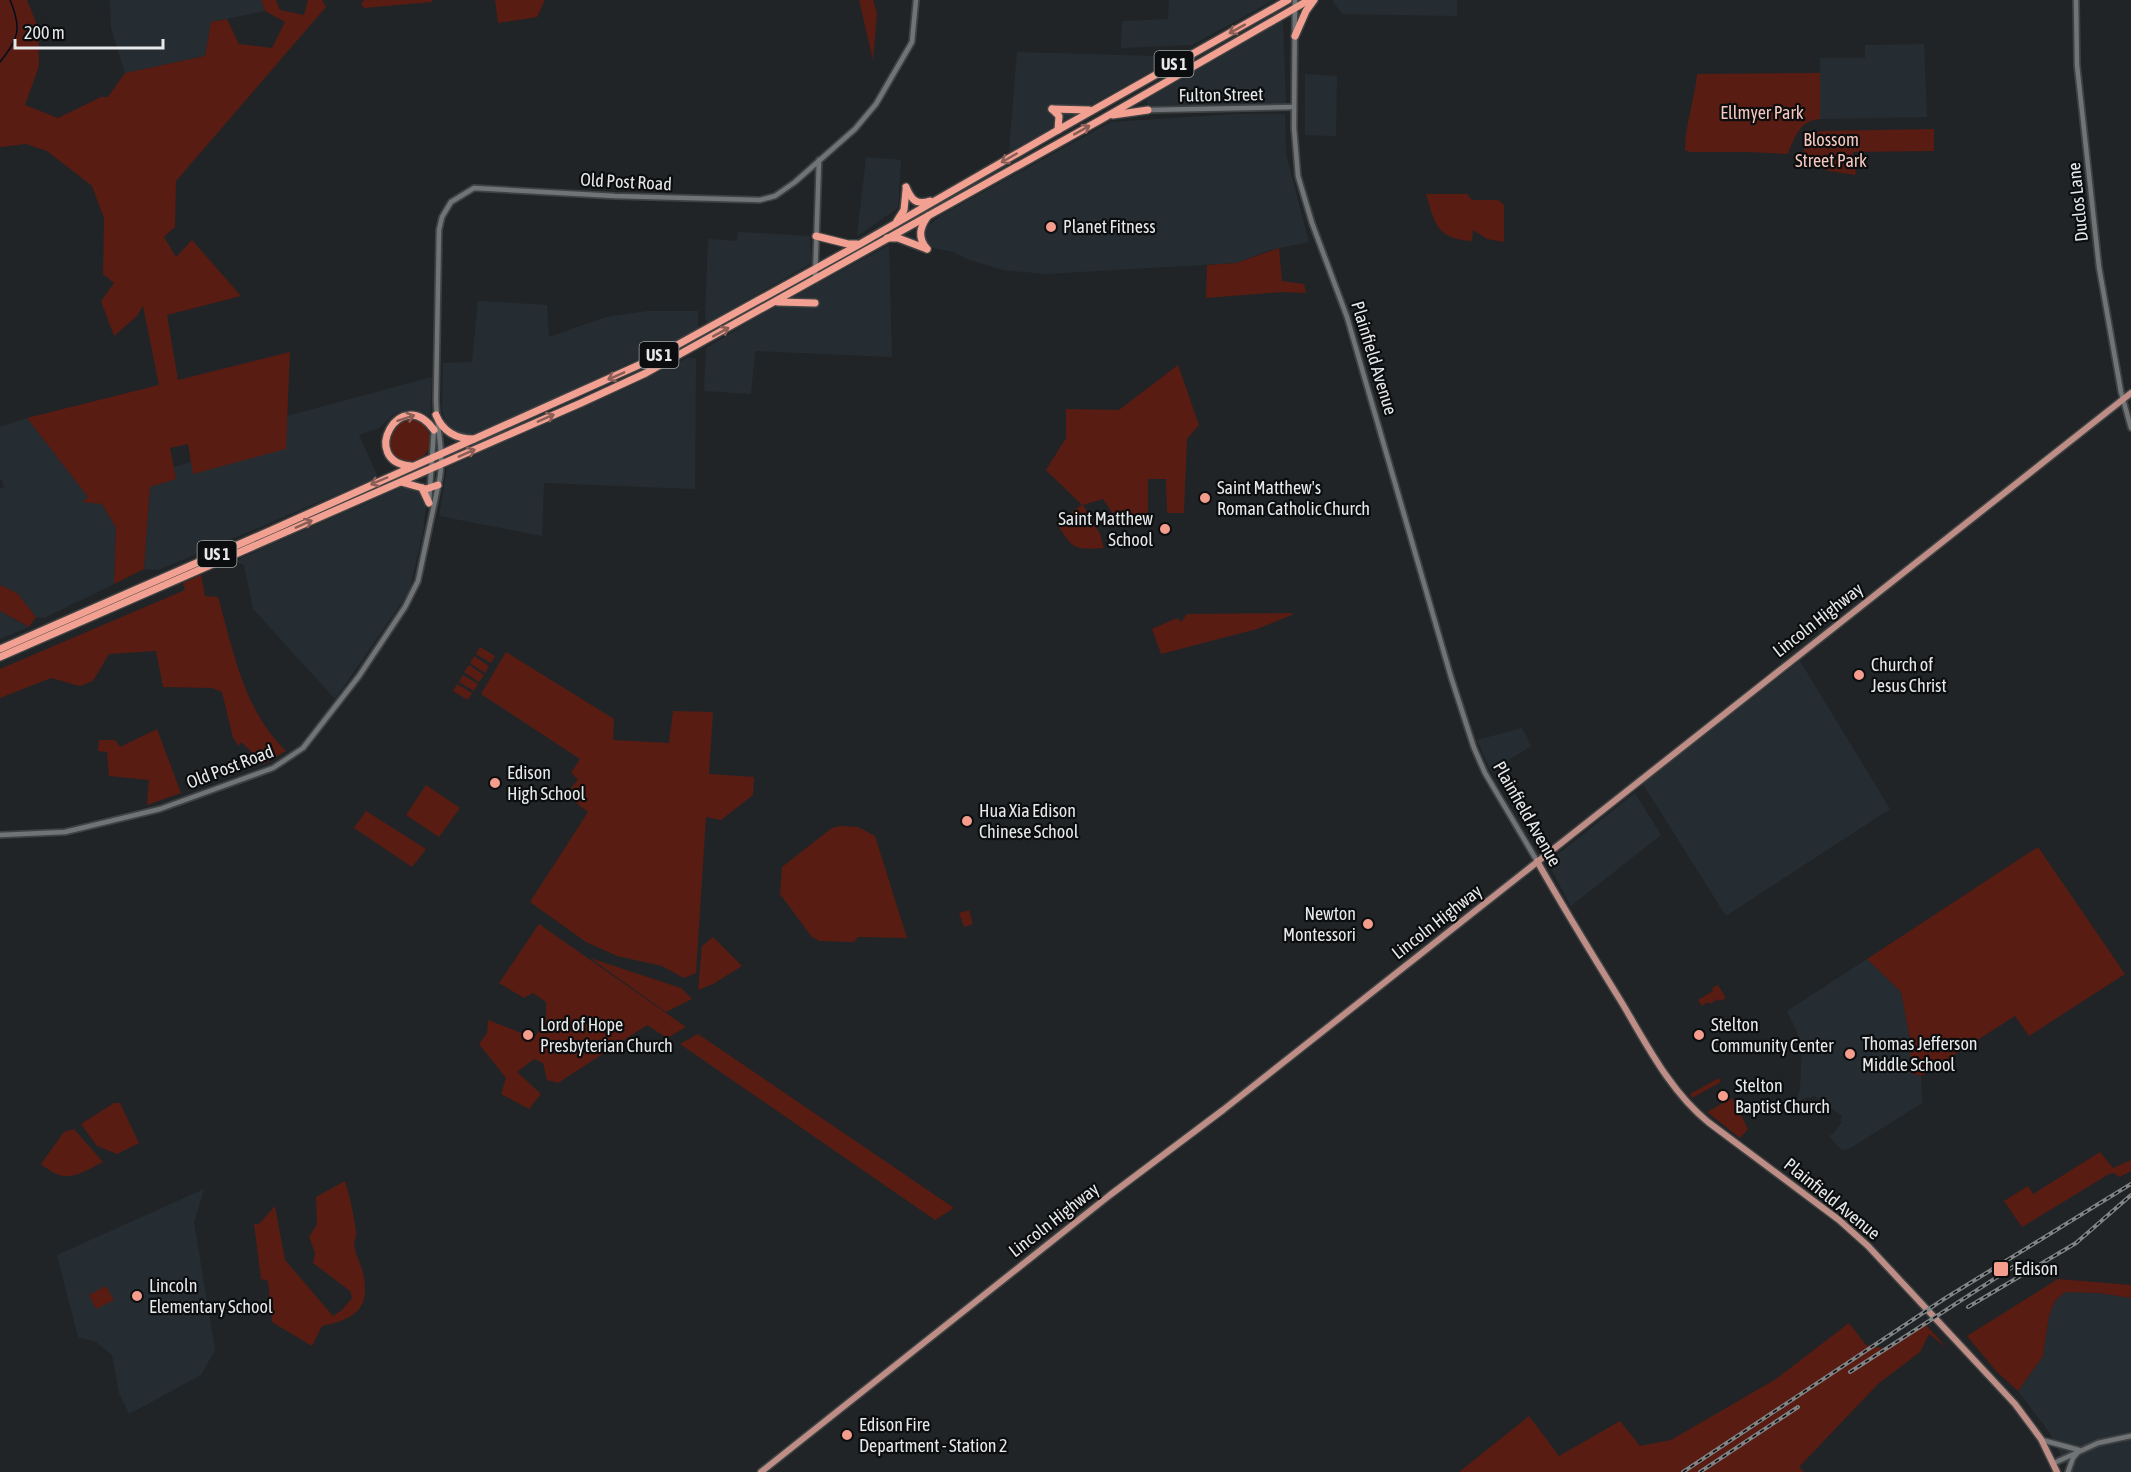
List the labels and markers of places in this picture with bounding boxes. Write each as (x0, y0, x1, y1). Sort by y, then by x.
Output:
place label: Planet Fitness (1063, 216, 1156, 237)
marker: Planet Fitness (1044, 220, 1058, 234)
place label: Saint Matthew's Roman Catholic Church (1217, 477, 1370, 519)
marker: Saint Matthew's Roman Catholic Church (1198, 491, 1212, 505)
place label: Saint Matthew School (1058, 508, 1153, 550)
marker: Saint Matthew School (1158, 522, 1172, 536)
place label: Church of Jesus Christ (1871, 654, 1947, 696)
marker: Church of Jesus Christ (1852, 668, 1866, 682)
place label: Edison High School (507, 762, 585, 804)
marker: Edison High School (488, 776, 502, 790)
place label: Hua Xia Edison Chinese School (979, 800, 1079, 842)
marker: Hua Xia Edison Chinese School (960, 814, 974, 828)
place label: Newton Montessori (1283, 903, 1356, 945)
marker: Newton Montessori (1361, 917, 1375, 931)
place label: Lord of Hope Presbyterian Church (540, 1014, 673, 1056)
place label: Stelton Community Center (1711, 1014, 1834, 1056)
marker: Lord of Hope Presbyterian Church (521, 1028, 535, 1042)
marker: Stelton Community Center (1692, 1028, 1706, 1042)
place label: Thomas Jefferson Middle School (1862, 1033, 1978, 1075)
marker: Thomas Jefferson Middle School (1843, 1047, 1857, 1061)
place label: Stelton Baptist Church (1735, 1075, 1830, 1117)
marker: Stelton Baptist Church (1716, 1089, 1730, 1103)
place label: Edison (2014, 1258, 2058, 1279)
marker: Edison (1992, 1260, 2010, 1278)
place label: Lincoln Elementary School (149, 1275, 273, 1317)
marker: Lincoln Elementary School (130, 1289, 144, 1303)
place label: Edison Fire Department - Station 2 (859, 1414, 1008, 1456)
marker: Edison Fire Department - Station 2 (840, 1428, 854, 1442)

